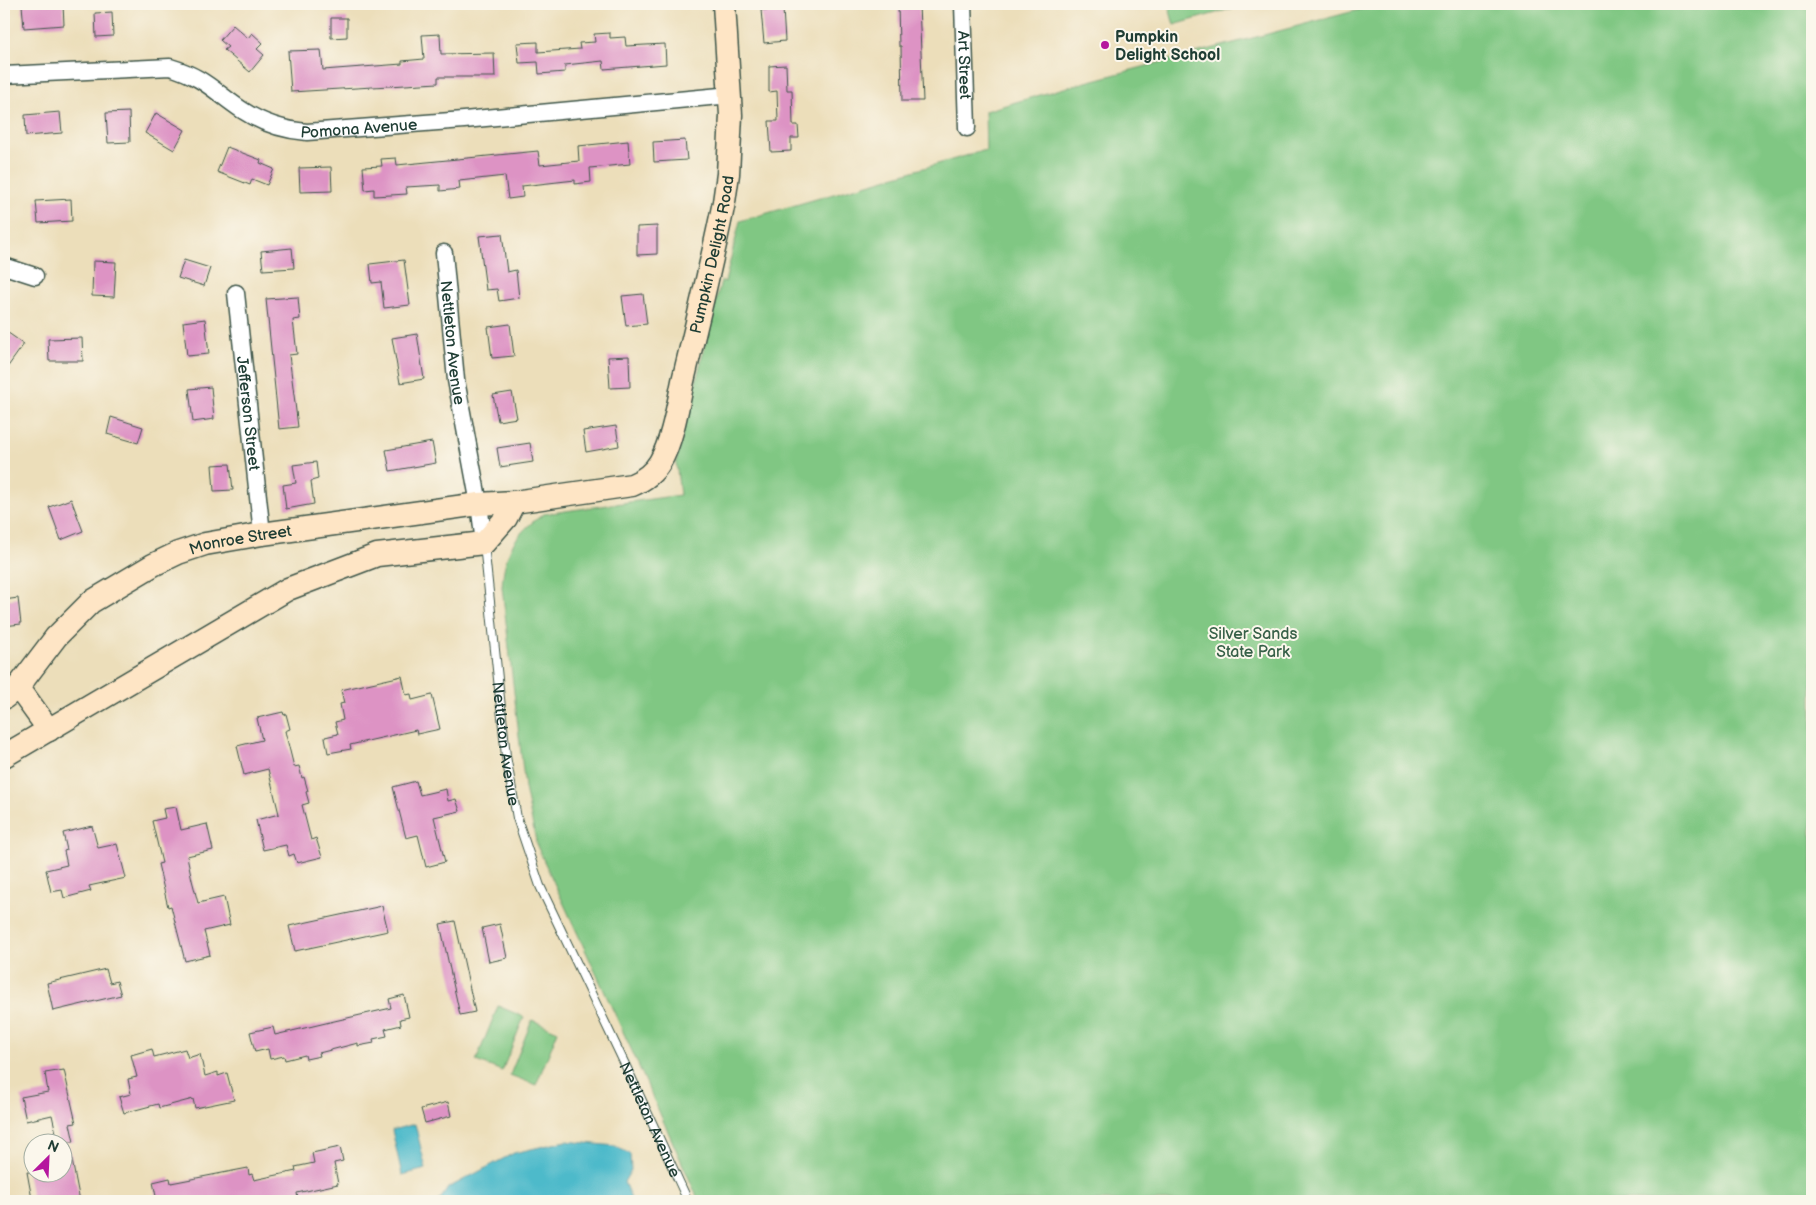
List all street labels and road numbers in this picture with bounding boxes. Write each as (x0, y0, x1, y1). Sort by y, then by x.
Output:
street label: Art Street (953, 30, 974, 100)
street label: Pomona Avenue (299, 116, 419, 143)
street label: Pumpkin Delight Road (687, 175, 739, 336)
street label: Nettleton Avenue (436, 280, 469, 407)
street label: Jefferson Street (232, 355, 263, 472)
street label: Monroe Street (187, 522, 293, 560)
street label: Nettleton Avenue (487, 681, 523, 808)
street label: Nettleton Avenue (614, 1059, 684, 1181)

